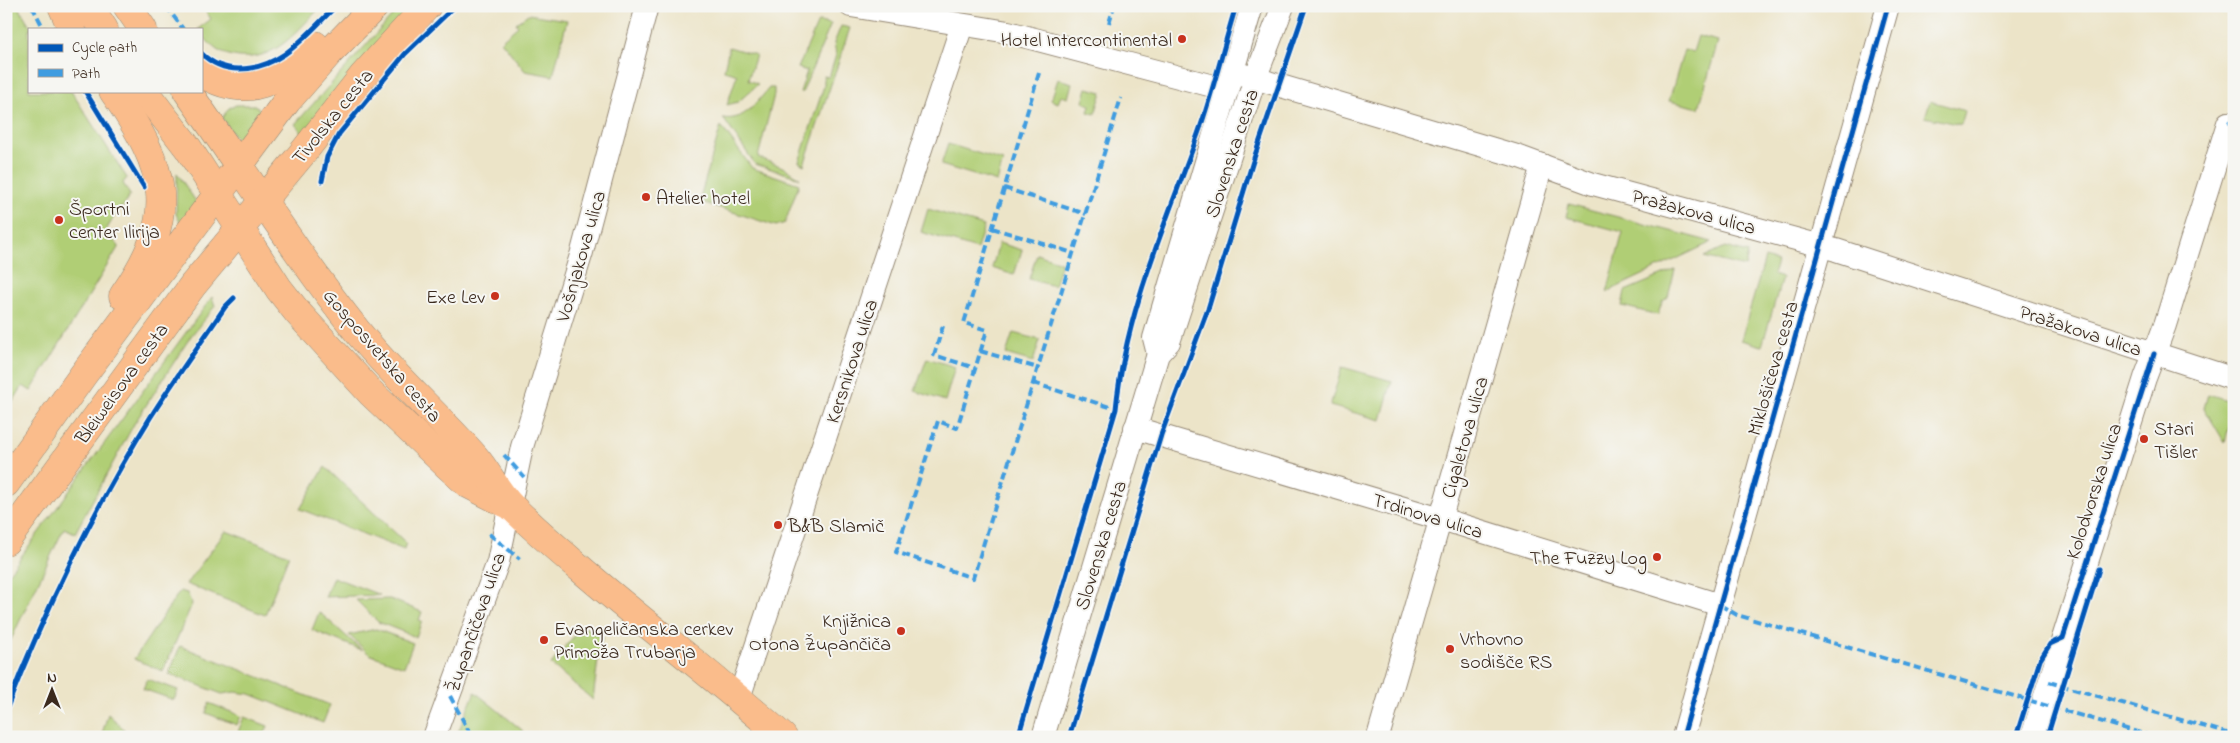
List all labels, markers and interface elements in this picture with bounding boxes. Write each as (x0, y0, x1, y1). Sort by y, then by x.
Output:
place label: Hotel Intercontinental (1000, 27, 1172, 56)
legend (28, 28, 202, 92)
marker: Hotel Intercontinental (1176, 33, 1188, 45)
text: Cycle path (72, 37, 137, 60)
text: Path (72, 63, 100, 85)
street label: Tivolska cesta (286, 63, 382, 172)
street label: Slovenska cesta (1199, 86, 1268, 222)
street label: Pražakova ulica (1628, 183, 1759, 244)
place label: Atelier hotel (656, 185, 750, 214)
street label: Vošnjakova ulica (550, 188, 615, 327)
marker: Atelier hotel (640, 191, 652, 203)
place label: Športni center Ilirija (69, 196, 160, 248)
marker: Športni center Ilirija (53, 214, 65, 226)
street label: Gosposvetska cesta (315, 283, 447, 430)
place label: Exe Lev (426, 284, 485, 313)
marker: Exe Lev (489, 290, 501, 302)
street label: Kersnikova ulica (820, 296, 887, 428)
street label: Miklošičeva cesta (1741, 298, 1807, 439)
street label: Pražakova ulica (2015, 299, 2145, 366)
street label: Bleiweisova cesta (69, 318, 177, 452)
street label: Cigaletova ulica (1435, 373, 1499, 502)
place label: Stari Tišler (2154, 416, 2199, 468)
street label: Kolodvorska ulica (2060, 420, 2131, 564)
marker: Stari Tišler (2138, 433, 2150, 445)
street label: Slovenska cesta (1069, 477, 1136, 614)
street label: Trdinova ulica (1368, 487, 1486, 548)
place label: B&B Slamič (787, 513, 884, 542)
marker: B&B Slamič (772, 519, 784, 531)
place label: The Fuzzy Log (1529, 545, 1647, 575)
street label: Župančičeva ulica (440, 549, 515, 697)
marker: The Fuzzy Log (1651, 551, 1663, 563)
place label: Knjižnica Otona Župančiča (749, 608, 891, 660)
place label: Evangeličanska cerkev Primoža Trubarja (554, 616, 733, 668)
marker: Knjižnica Otona Župančiča (895, 625, 907, 637)
place label: Vrhovno sodišče RS (1459, 626, 1552, 678)
marker: Evangeličanska cerkev Primoža Trubarja (538, 634, 550, 646)
marker: Vrhovno sodišče RS (1444, 643, 1456, 655)
north arrow (28, 666, 78, 716)
text: N (47, 668, 57, 689)

